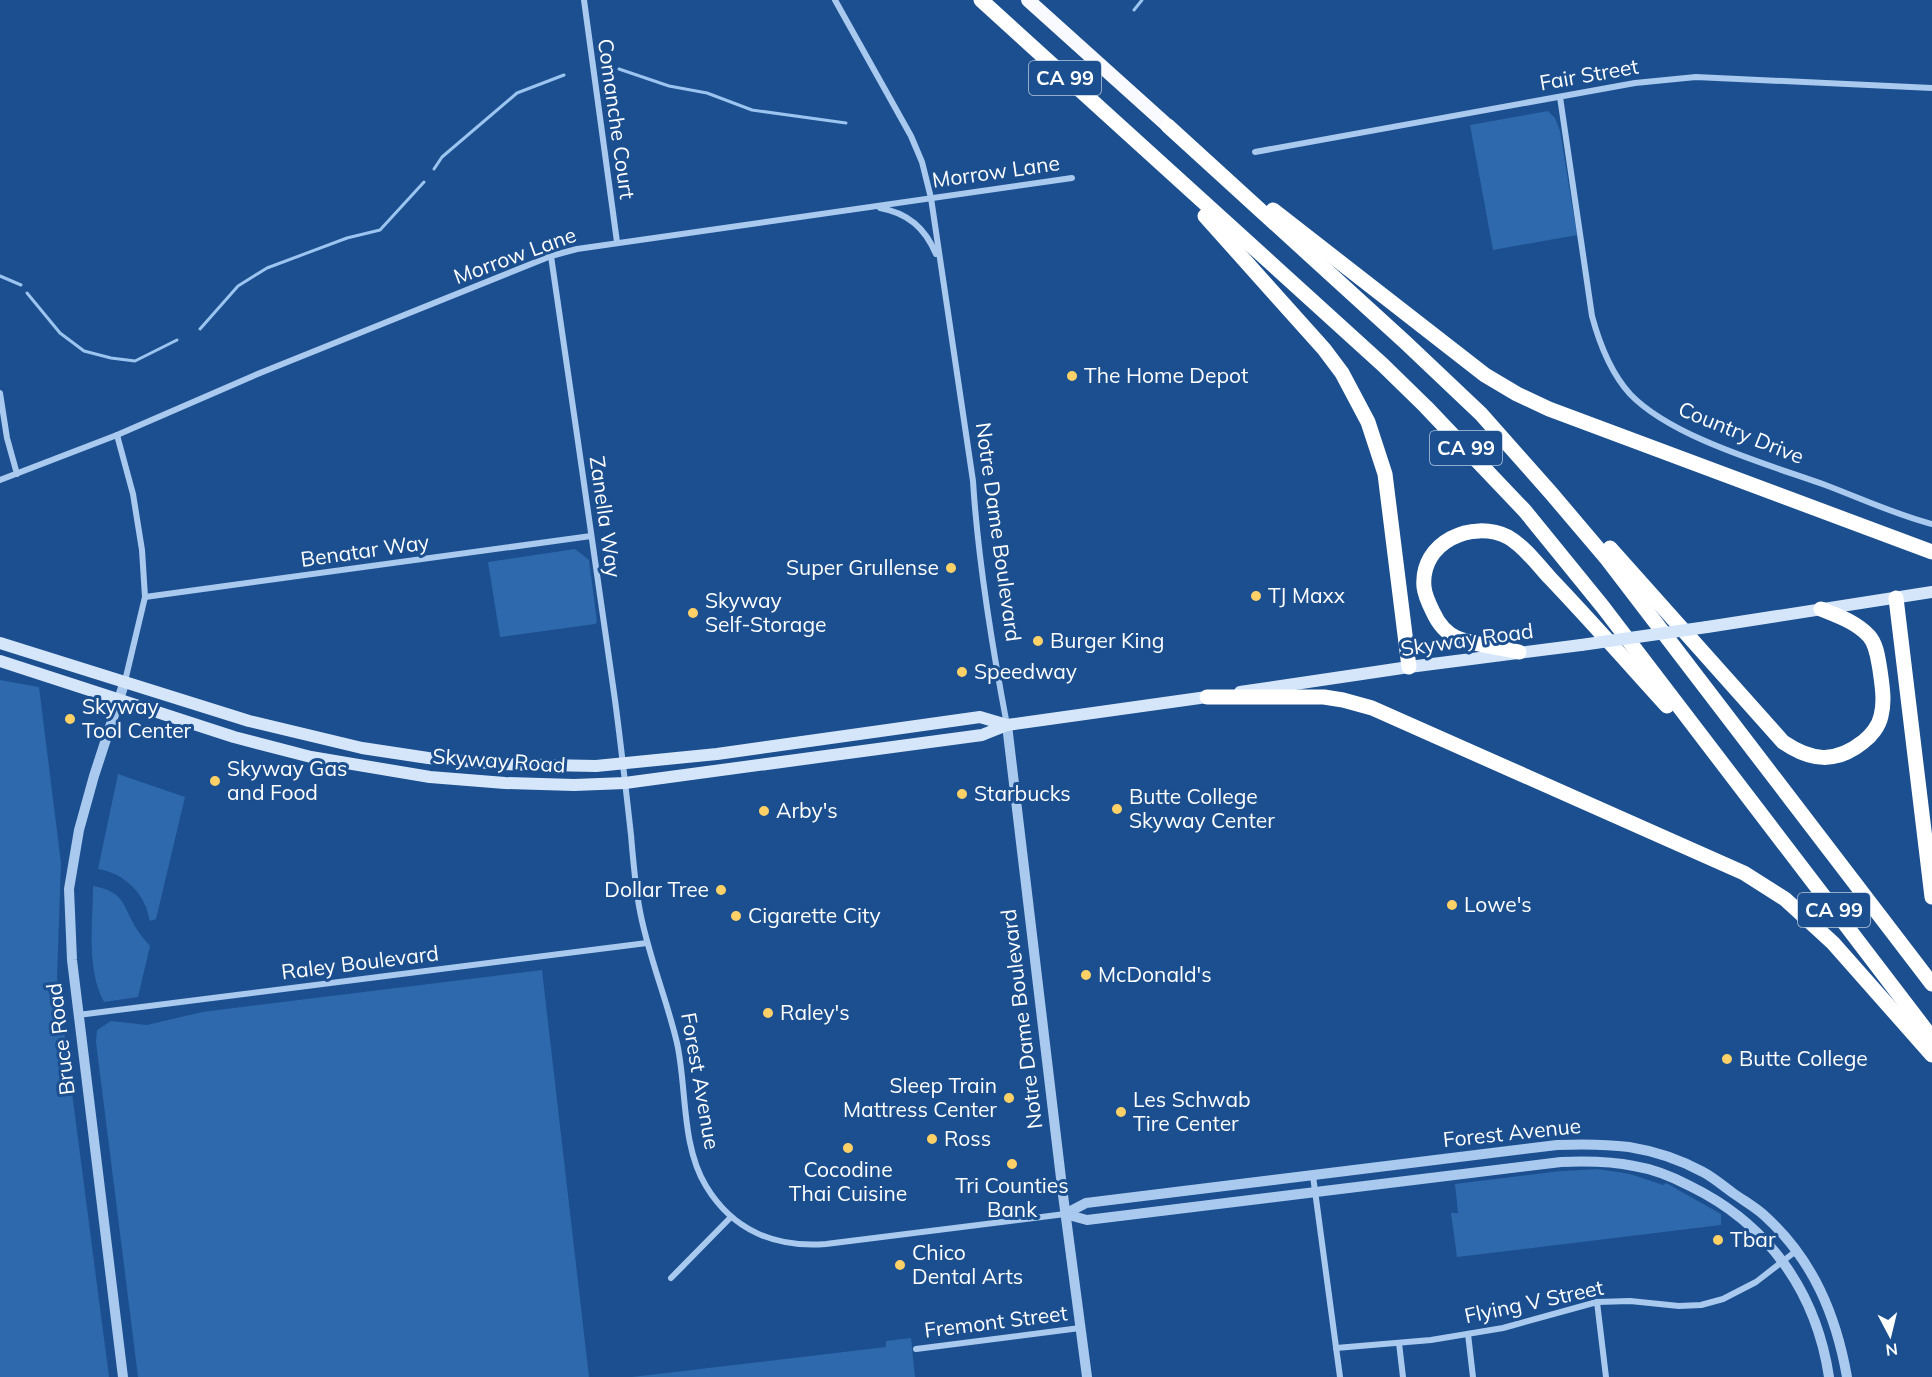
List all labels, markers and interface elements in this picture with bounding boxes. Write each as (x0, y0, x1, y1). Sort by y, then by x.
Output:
street label: Comanche Court (593, 37, 641, 201)
street label: Fair Street (1537, 53, 1640, 96)
road number: CA 99 (1029, 61, 1101, 95)
street label: Morrow Lane (930, 149, 1061, 193)
street label: Morrow Lane (450, 221, 579, 289)
place label: The Home Depot (1084, 362, 1248, 388)
marker: The Home Depot (1065, 369, 1079, 383)
street label: Country Drive (1675, 395, 1808, 469)
street label: Notre Dame Boulevard (971, 420, 1027, 643)
road number: CA 99 (1430, 431, 1502, 465)
street label: Zanella Way (585, 454, 627, 579)
street label: Benatar Way (299, 528, 431, 572)
place label: Super Grullense (786, 554, 939, 580)
marker: Super Grullense (944, 561, 958, 575)
place label: TJ Maxx (1268, 582, 1345, 608)
place label: Skyway Self-Storage (705, 587, 826, 637)
marker: TJ Maxx (1249, 589, 1263, 603)
marker: Skyway Self-Storage (686, 606, 700, 620)
street label: Skyway Road (1399, 617, 1535, 661)
place label: Burger King (1050, 627, 1164, 653)
marker: Burger King (1031, 634, 1045, 648)
place label: Speedway (974, 658, 1077, 684)
marker: Speedway (955, 665, 969, 679)
place label: Skyway Tool Center (82, 693, 192, 743)
marker: Skyway Tool Center (63, 712, 77, 726)
street label: Skyway Road (432, 742, 567, 778)
place label: Skyway Gas and Food (227, 755, 347, 805)
marker: Skyway Gas and Food (208, 774, 222, 788)
place label: Starbucks (974, 780, 1071, 806)
place label: Butte College Skyway Center (1129, 783, 1275, 833)
marker: Starbucks (955, 787, 969, 801)
place label: Arby's (776, 797, 838, 823)
marker: Butte College Skyway Center (1110, 802, 1124, 816)
marker: Arby's (757, 804, 771, 818)
place label: Dollar Tree (604, 876, 709, 902)
marker: Dollar Tree (714, 883, 728, 897)
place label: Lowe's (1464, 891, 1532, 917)
road number: CA 99 (1798, 893, 1870, 927)
marker: Lowe's (1445, 898, 1459, 912)
place label: Cigarette City (748, 902, 881, 928)
street label: Notre Dame Boulevard (995, 908, 1047, 1131)
marker: Cigarette City (729, 909, 743, 923)
street label: Raley Boulevard (280, 939, 440, 985)
place label: McDonald's (1098, 961, 1212, 987)
marker: McDonald's (1079, 968, 1093, 982)
street label: Bruce Road (40, 982, 80, 1097)
place label: Raley's (780, 999, 850, 1025)
marker: Raley's (761, 1006, 775, 1020)
street label: Forest Avenue (676, 1010, 726, 1151)
place label: Butte College (1739, 1045, 1868, 1071)
marker: Butte College (1720, 1052, 1734, 1066)
place label: Sleep Train Mattress Center (843, 1072, 997, 1122)
place label: Les Schwab Tire Center (1133, 1086, 1251, 1136)
marker: Sleep Train Mattress Center (1002, 1091, 1016, 1105)
marker: Les Schwab Tire Center (1114, 1105, 1128, 1119)
street label: Forest Avenue (1442, 1112, 1582, 1152)
place label: Ross (944, 1125, 991, 1151)
marker: Ross (925, 1132, 939, 1146)
marker: Cocodine Thai Cuisine (841, 1141, 855, 1155)
place label: Cocodine Thai Cuisine (789, 1156, 907, 1206)
marker: Tri Counties Bank (1005, 1157, 1019, 1171)
place label: Tri Counties Bank (955, 1172, 1069, 1222)
place label: Tbar (1730, 1226, 1776, 1252)
marker: Tbar (1711, 1233, 1725, 1247)
place label: Chico Dental Arts (912, 1239, 1023, 1289)
marker: Chico Dental Arts (893, 1258, 907, 1272)
street label: Flying V Street (1462, 1274, 1606, 1328)
street label: Fremont Street (923, 1299, 1069, 1343)
north arrow (1860, 1305, 1920, 1365)
text: N (1885, 1339, 1899, 1361)

